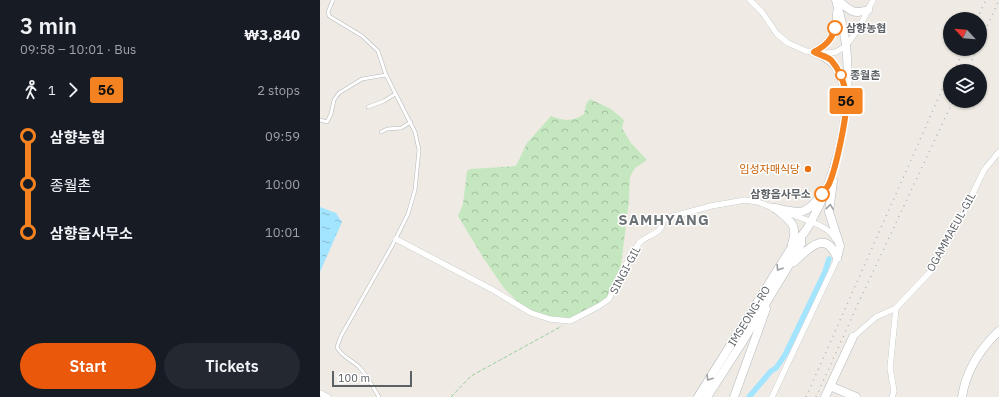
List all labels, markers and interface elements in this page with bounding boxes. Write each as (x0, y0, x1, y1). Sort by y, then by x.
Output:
text: 3 min (20, 11, 77, 40)
north arrow (943, 12, 987, 56)
map controls (943, 12, 987, 108)
marker: 삼향농협 (827, 20, 843, 36)
place label: 삼향농협 (846, 21, 886, 35)
text: ₩3,840 (244, 25, 300, 44)
text: 09:58 – 10:01 · Bus (20, 41, 136, 58)
button: layers (943, 64, 987, 108)
place label: 종월촌 (850, 68, 880, 82)
marker: 종월촌 (835, 69, 847, 81)
icon: walk (20, 79, 42, 101)
icon: forward (62, 79, 84, 101)
text: 56 (98, 81, 115, 99)
text: 1 (48, 82, 56, 99)
text: 2 stops (257, 82, 300, 99)
line badge: 56 (828, 88, 864, 114)
text: 56 (838, 92, 854, 110)
text: 삼향농협 (50, 128, 105, 147)
text: 09:59 (265, 128, 300, 145)
place label: 임성자매식당 (739, 162, 800, 176)
marker: 임성자매식당 (803, 164, 813, 174)
text: 종월촌 (50, 176, 91, 195)
text: 10:00 (265, 176, 300, 193)
marker: 삼향읍사무소 (814, 186, 830, 202)
place label: 삼향읍사무소 (750, 187, 811, 201)
street label: OGAMMAEUL-GIL (923, 189, 979, 274)
one-way arrow (826, 204, 835, 211)
district label: SAMHYANG (618, 210, 710, 229)
text: 삼향읍사무소 (50, 224, 133, 243)
text: 10:01 (265, 224, 300, 241)
street label: SINGI-GIL (607, 243, 644, 296)
one-way arrow (776, 264, 783, 271)
street label: IMSEONG-RO (725, 283, 773, 349)
button: Start (20, 343, 156, 389)
button: Tickets (164, 343, 300, 389)
scale bar (332, 369, 412, 388)
text: 100 m (338, 371, 370, 385)
one-way arrow (707, 374, 714, 381)

